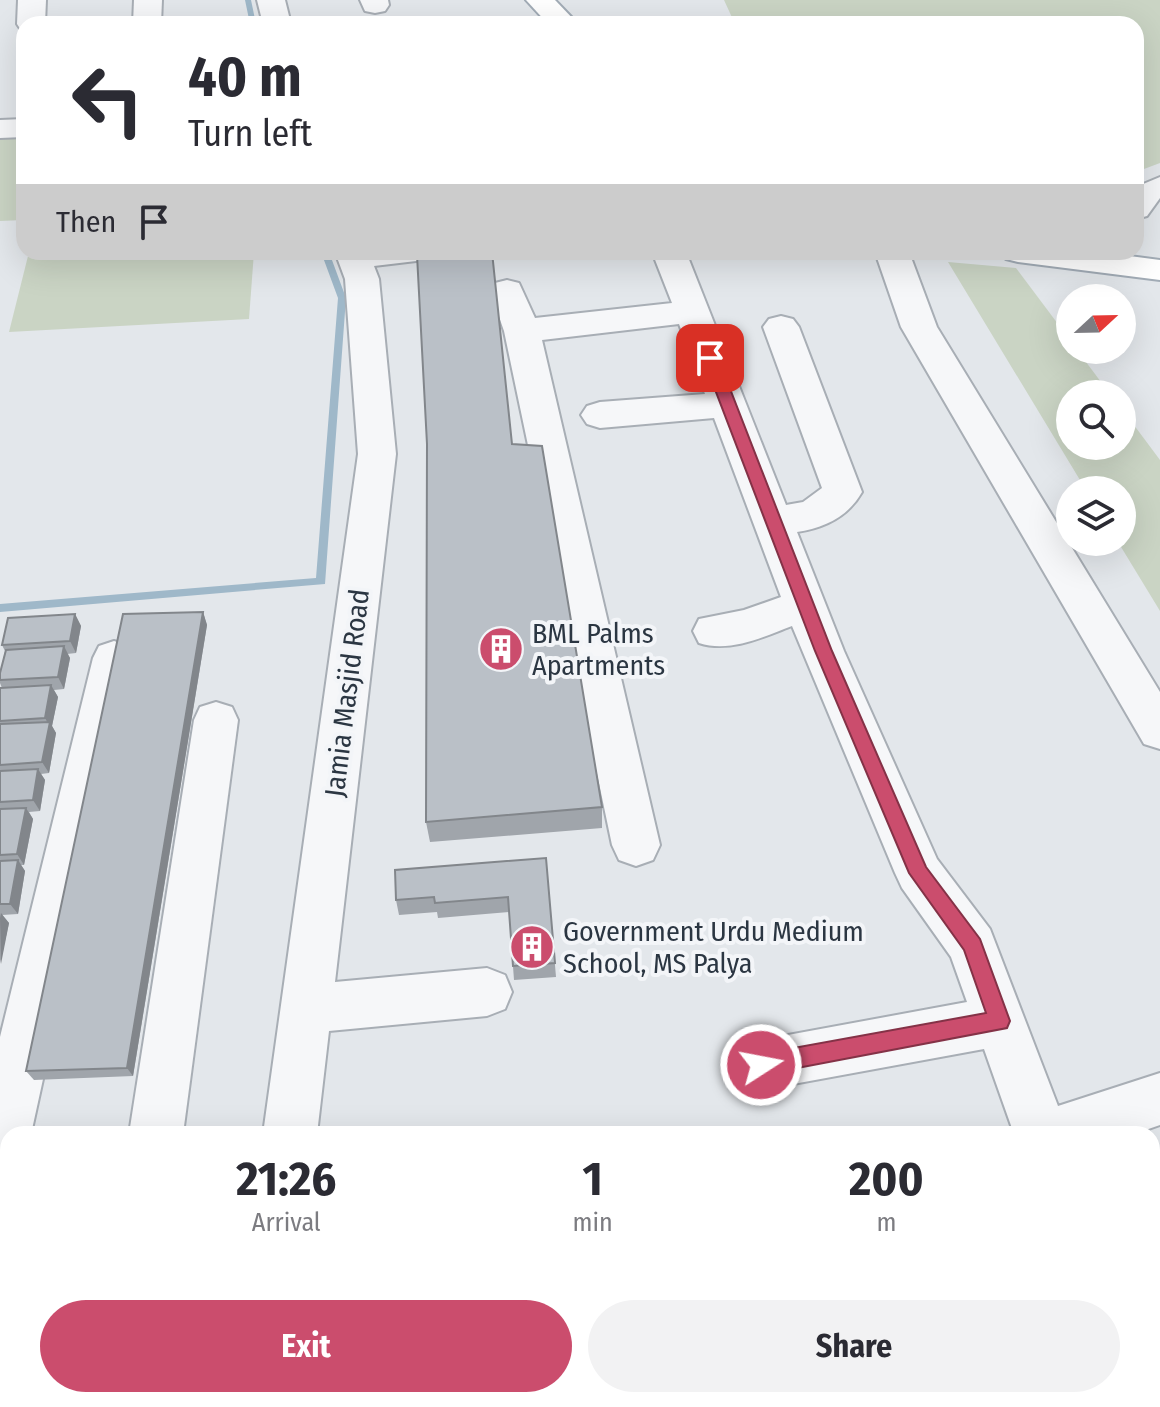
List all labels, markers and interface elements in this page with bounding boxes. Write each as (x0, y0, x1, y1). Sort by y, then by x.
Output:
text: 40 m (188, 44, 302, 111)
icon: left (56, 48, 160, 152)
text: Turn left (188, 112, 312, 156)
icon: arrive (132, 200, 176, 244)
text: Then (56, 204, 116, 240)
north arrow (1056, 284, 1136, 364)
map controls (1056, 284, 1136, 556)
pin (676, 324, 744, 392)
icon: arrive (688, 336, 732, 380)
button: search (1056, 380, 1136, 460)
button: layers (1056, 476, 1136, 556)
street label: Jamia Masjid Road (318, 587, 376, 799)
place label: BML Palms Apartments (532, 617, 665, 682)
building icon: BML Palms Apartments (477, 625, 525, 673)
place label: Government Urdu Medium School, MS Palya (563, 915, 864, 980)
building icon: Government Urdu Medium School, MS Palya (508, 923, 556, 971)
position arrow (719, 1023, 803, 1107)
text: 21:26 (236, 1150, 336, 1208)
text: 1 (583, 1150, 603, 1208)
text: 200 (849, 1150, 924, 1208)
text: Arrival (252, 1207, 321, 1238)
text: min (573, 1207, 613, 1238)
text: m (876, 1207, 896, 1238)
button: Exit (40, 1300, 572, 1392)
button: Share (588, 1300, 1120, 1392)

